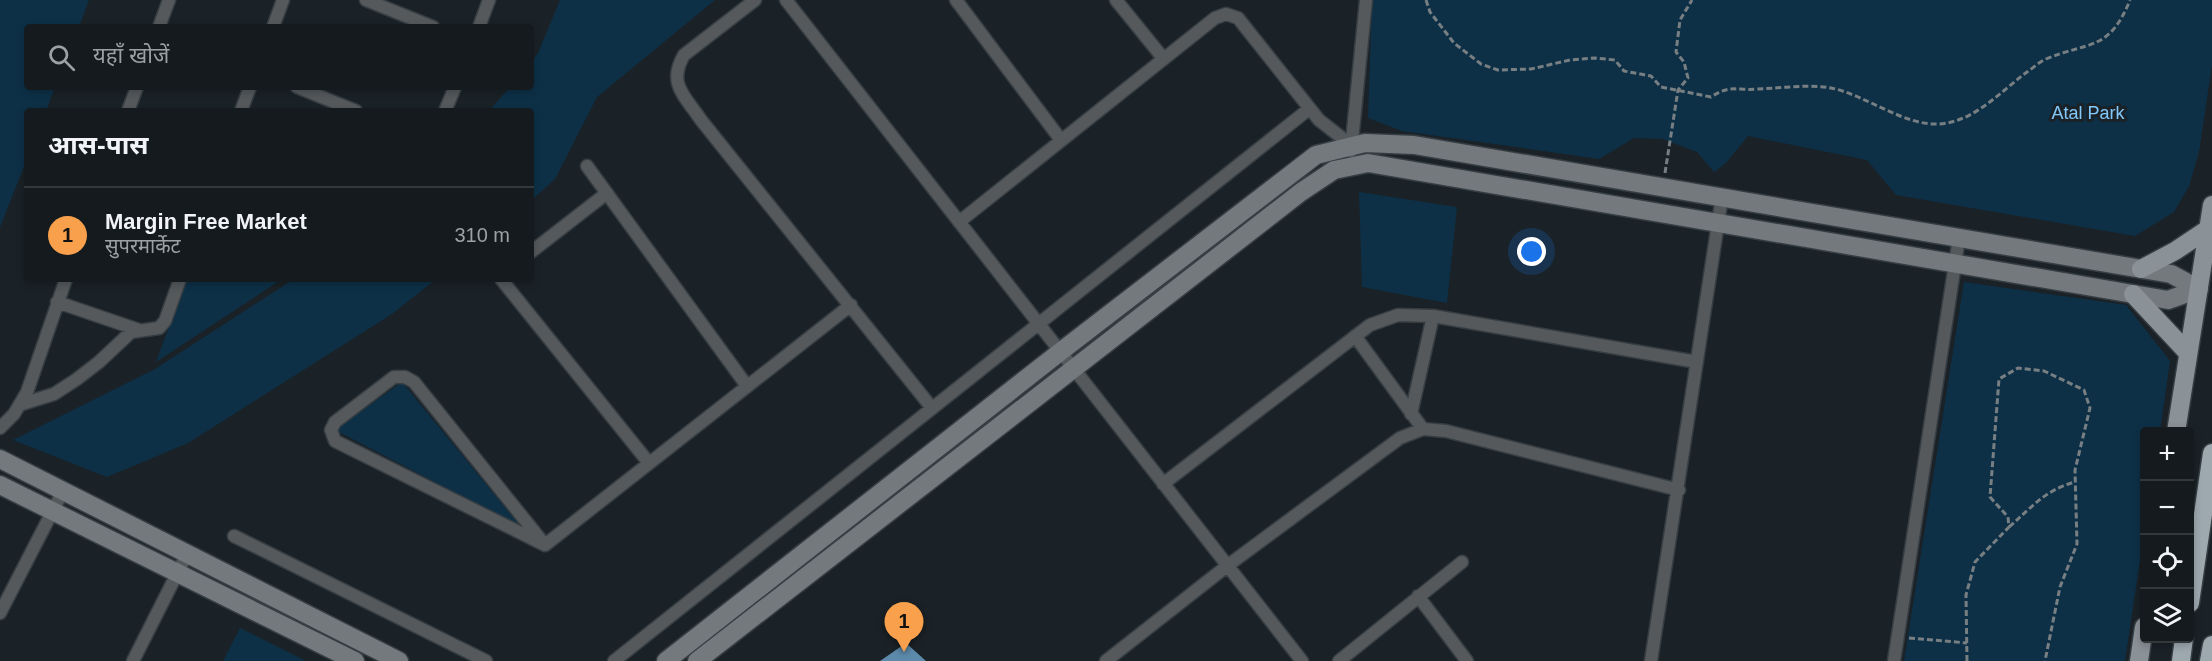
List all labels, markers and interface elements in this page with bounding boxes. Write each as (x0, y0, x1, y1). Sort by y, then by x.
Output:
search box (24, 24, 534, 90)
icon: search (45, 41, 78, 74)
text: यहाँ खोजें (93, 43, 169, 68)
park label: Atal Park (2051, 103, 2126, 123)
text: आस-पास (48, 130, 148, 160)
text: Margin Free Market (105, 209, 307, 234)
text: 1 (62, 224, 73, 246)
text: 310 m (454, 224, 510, 246)
text: सुपरमार्केट (105, 235, 181, 257)
your location (1517, 237, 1546, 266)
map controls (2140, 427, 2194, 643)
button: + (2140, 427, 2194, 481)
button: − (2140, 481, 2194, 535)
button: locate (2140, 535, 2194, 589)
button: layers (2140, 589, 2194, 643)
pin: 1 (884, 602, 924, 652)

